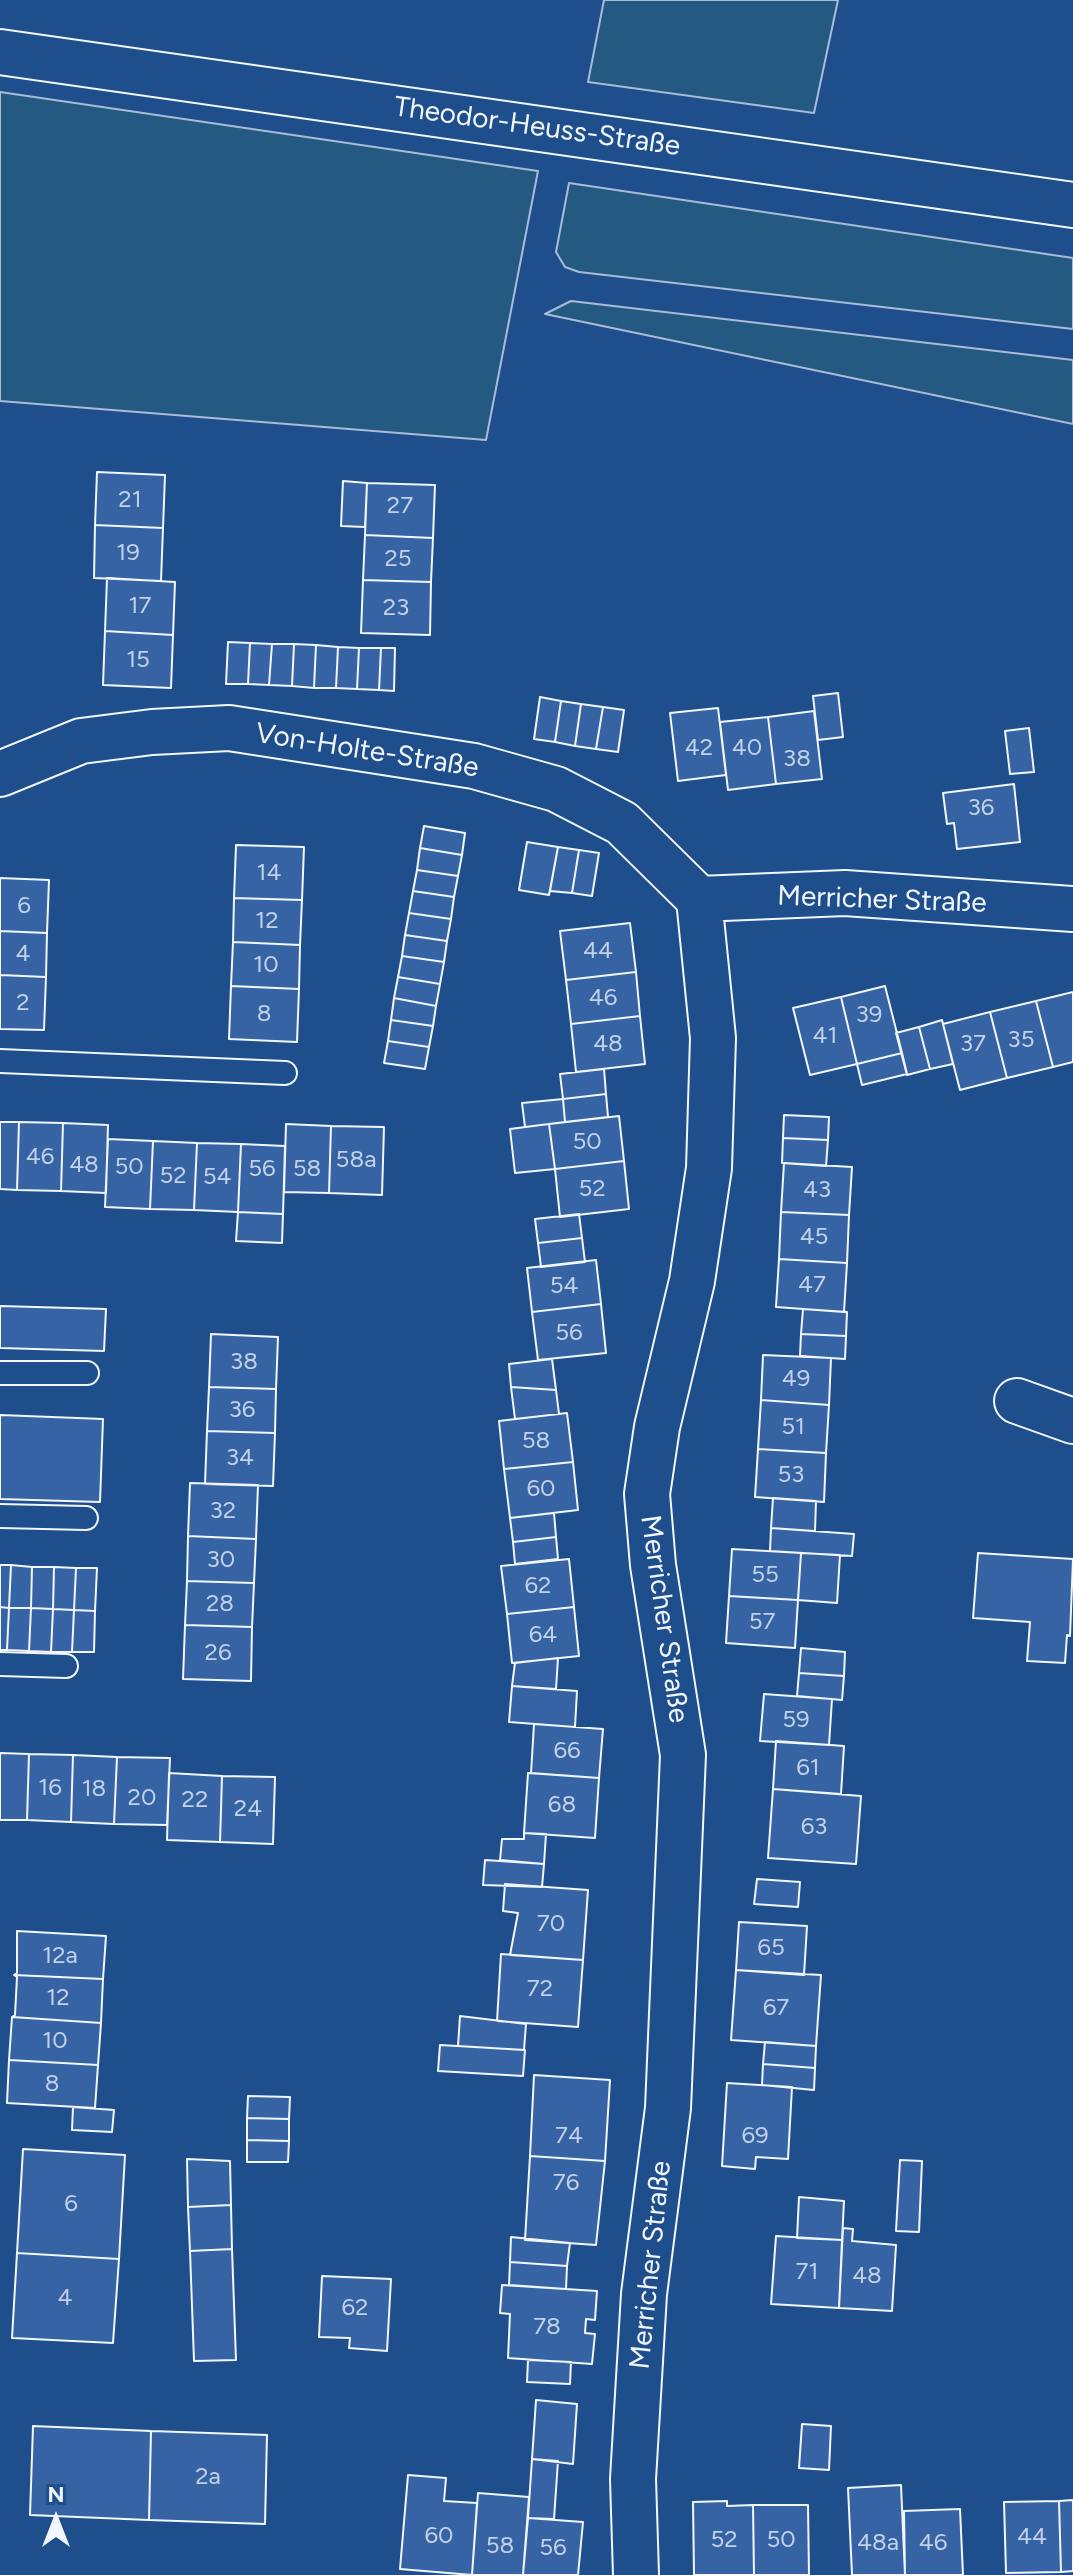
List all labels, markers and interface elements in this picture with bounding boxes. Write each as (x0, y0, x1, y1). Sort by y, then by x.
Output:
street label: Theodor-Heuss-Straße (392, 90, 682, 164)
house number: 21 (118, 486, 142, 514)
house number: 27 (387, 492, 413, 520)
house number: 19 (116, 539, 140, 567)
house number: 25 (384, 545, 412, 573)
house number: 17 (129, 592, 151, 620)
house number: 23 (383, 594, 409, 622)
house number: 15 (126, 646, 150, 674)
street label: Von-Holte-Straße (253, 717, 481, 785)
house number: 42 (685, 734, 713, 762)
house number: 40 (732, 734, 762, 762)
house number: 38 (783, 745, 811, 773)
house number: 36 (968, 794, 994, 822)
house number: 14 (257, 859, 281, 887)
street label: Merricher Straße (777, 880, 987, 920)
house number: 6 (17, 892, 31, 920)
house number: 12 (255, 907, 279, 935)
house number: 44 (583, 937, 613, 965)
house number: 4 (16, 940, 30, 968)
house number: 10 (253, 951, 279, 979)
house number: 46 (589, 984, 617, 1012)
house number: 2 (16, 989, 30, 1017)
house number: 8 (257, 1000, 271, 1028)
house number: 39 (856, 1001, 882, 1029)
house number: 41 (813, 1022, 837, 1050)
house number: 35 (1008, 1026, 1034, 1054)
house number: 48 (593, 1030, 623, 1058)
house number: 37 (960, 1030, 986, 1058)
house number: 50 (572, 1128, 602, 1156)
house number: 46 (26, 1143, 54, 1171)
house number: 58a (336, 1146, 376, 1174)
house number: 48 (69, 1151, 99, 1179)
house number: 50 (114, 1153, 144, 1181)
house number: 56 (248, 1155, 276, 1183)
house number: 58 (293, 1155, 321, 1183)
house number: 52 (159, 1162, 187, 1190)
house number: 54 (203, 1163, 231, 1191)
house number: 52 (578, 1175, 606, 1203)
house number: 43 (803, 1176, 831, 1204)
house number: 45 (800, 1223, 828, 1251)
house number: 47 (798, 1271, 826, 1299)
house number: 54 (550, 1272, 578, 1300)
house number: 56 (555, 1319, 583, 1347)
house number: 38 (230, 1348, 258, 1376)
house number: 49 (782, 1365, 810, 1393)
house number: 36 (229, 1396, 255, 1424)
house number: 51 (781, 1413, 805, 1441)
house number: 58 (522, 1427, 550, 1455)
house number: 34 (226, 1444, 254, 1472)
house number: 53 (778, 1461, 804, 1489)
house number: 60 (527, 1475, 555, 1503)
house number: 32 (210, 1497, 236, 1525)
street label: Merricher Straße (633, 1513, 695, 1725)
house number: 30 (207, 1546, 235, 1574)
house number: 55 (751, 1561, 779, 1589)
house number: 62 (525, 1572, 551, 1600)
house number: 28 (206, 1590, 234, 1618)
house number: 57 (749, 1608, 775, 1636)
house number: 64 (529, 1621, 557, 1649)
house number: 26 (205, 1639, 231, 1667)
house number: 59 (782, 1706, 810, 1734)
house number: 66 (553, 1737, 581, 1765)
house number: 61 (796, 1754, 820, 1782)
house number: 16 (38, 1774, 62, 1802)
house number: 18 (82, 1775, 106, 1803)
house number: 20 (128, 1784, 156, 1812)
house number: 22 (182, 1786, 208, 1814)
house number: 68 (548, 1791, 576, 1819)
house number: 24 (234, 1795, 262, 1823)
house number: 63 (801, 1813, 827, 1841)
house number: 70 (537, 1910, 565, 1938)
house number: 65 (757, 1934, 785, 1962)
house number: 12a (42, 1942, 78, 1970)
house number: 72 (527, 1975, 553, 2003)
house number: 12 (46, 1984, 70, 2012)
house number: 67 (763, 1994, 789, 2022)
house number: 10 (42, 2027, 68, 2055)
house number: 8 (45, 2070, 59, 2098)
house number: 74 (555, 2122, 583, 2150)
house number: 69 (741, 2122, 769, 2150)
street label: Merricher Straße (623, 2159, 679, 2371)
house number: 76 (553, 2169, 579, 2197)
house number: 6 (64, 2190, 78, 2218)
house number: 71 (796, 2258, 818, 2286)
house number: 48 (852, 2262, 882, 2290)
house number: 4 (58, 2284, 72, 2312)
house number: 62 (342, 2294, 368, 2322)
house number: 78 (533, 2313, 561, 2341)
house number: 2a (195, 2463, 221, 2491)
north arrow (16, 2479, 96, 2559)
text: N (47, 2481, 65, 2508)
house number: 60 (425, 2522, 453, 2550)
house number: 44 (1017, 2523, 1047, 2551)
house number: 52 (710, 2526, 738, 2554)
house number: 50 (766, 2526, 796, 2554)
house number: 48a (857, 2529, 899, 2557)
house number: 46 (919, 2529, 947, 2557)
house number: 58 (486, 2532, 514, 2560)
house number: 56 (539, 2534, 567, 2562)

